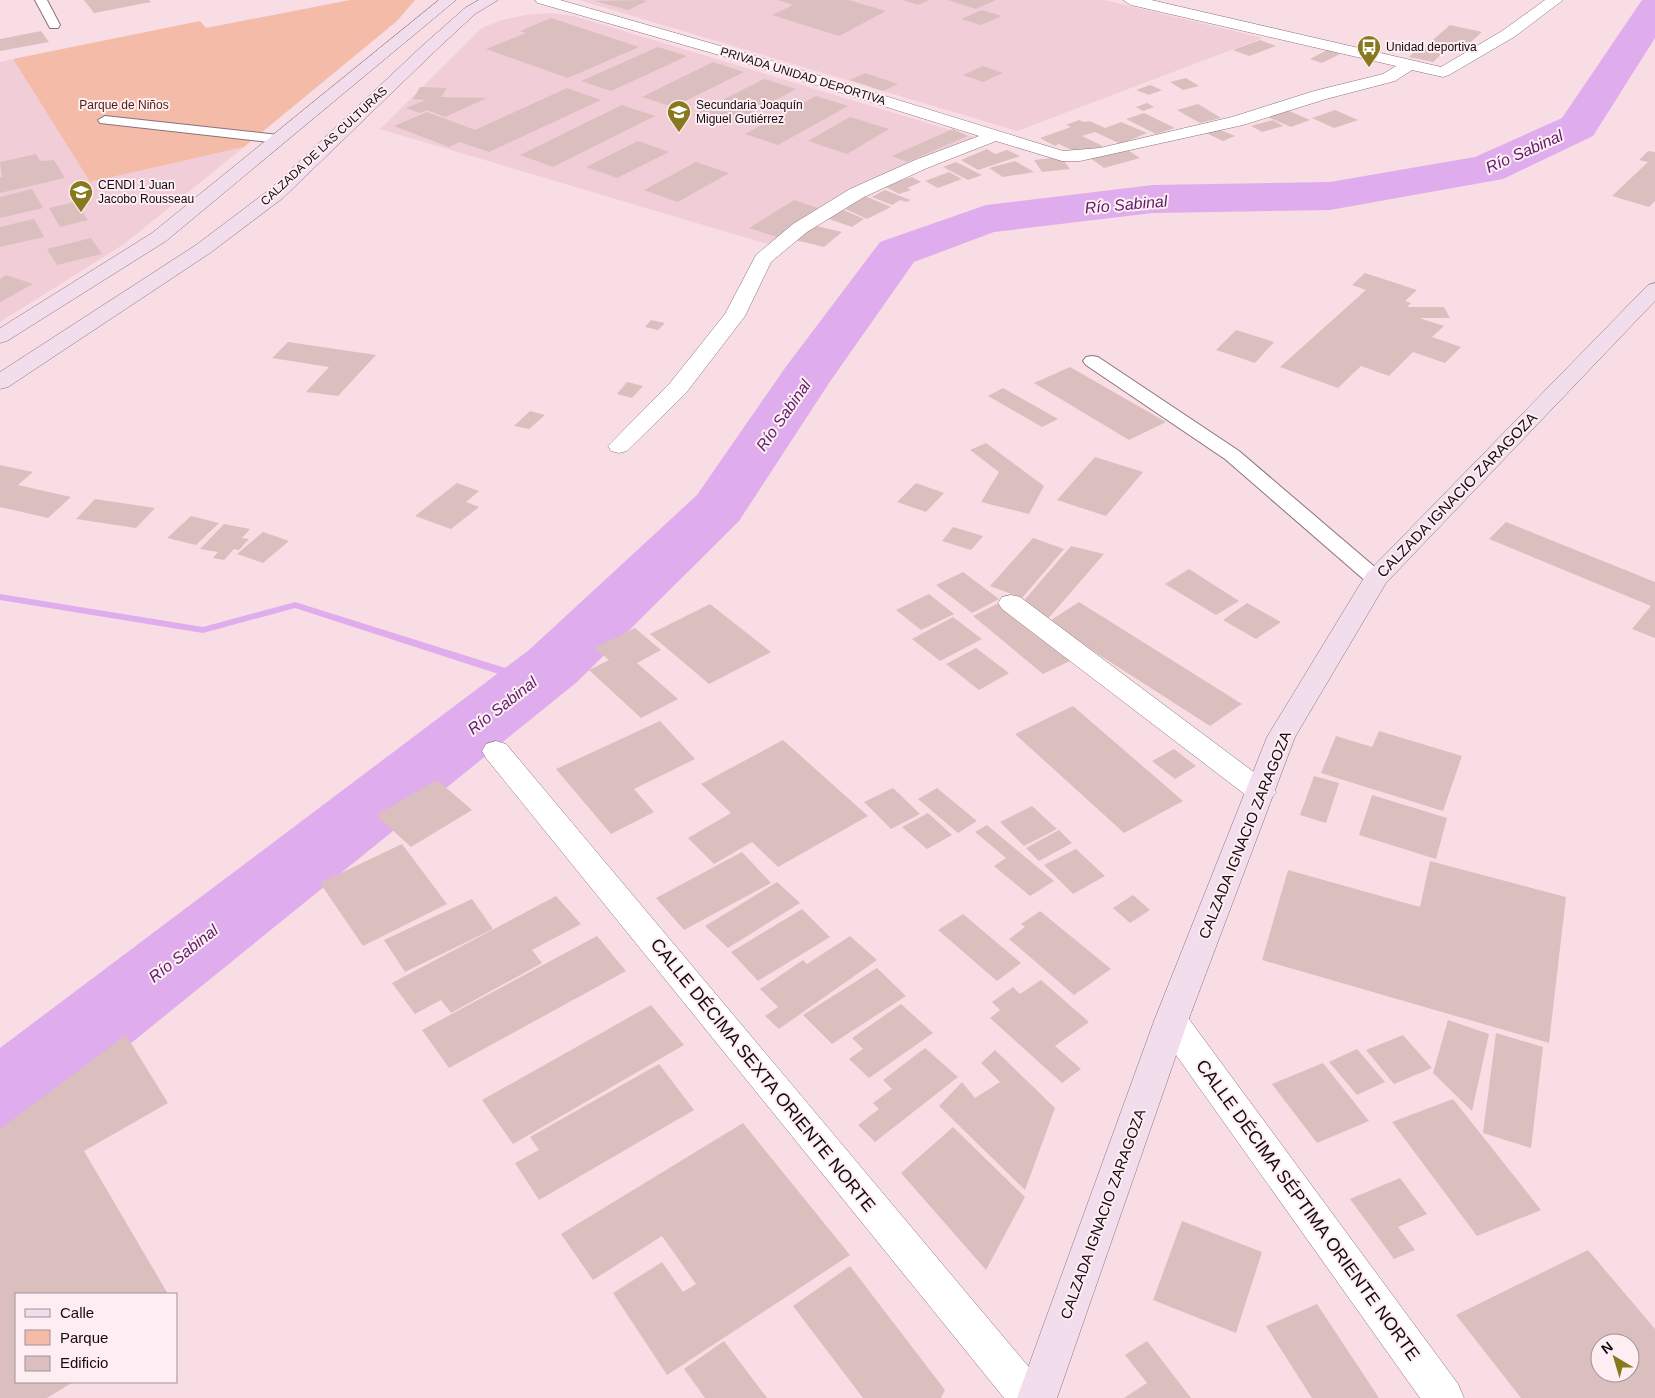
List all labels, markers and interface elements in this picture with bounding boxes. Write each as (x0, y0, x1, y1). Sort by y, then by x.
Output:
bus stop icon: Unidad deportiva (1356, 34, 1382, 68)
place label: Unidad deportiva (1386, 40, 1477, 54)
street label: PRIVADA UNIDAD DEPORTIVA (719, 44, 887, 108)
street label: CALZADA DE LAS CULTURAS (258, 84, 390, 208)
park label: Parque de Niños (79, 98, 169, 112)
place label: Secundaria Joaquín Miguel Gutiérrez (696, 98, 803, 126)
school or university icon: Secundaria Joaquín Miguel Gutiérrez (666, 99, 692, 133)
water label: Río Sabinal (1483, 127, 1566, 176)
place label: CENDI 1 Juan Jacobo Rousseau (98, 178, 194, 206)
school or university icon: CENDI 1 Juan Jacobo Rousseau (68, 179, 94, 213)
water label: Río Sabinal (1084, 192, 1168, 217)
water label: Río Sabinal (753, 376, 814, 454)
street label: CALZADA IGNACIO ZARAGOZA (1373, 409, 1540, 581)
water label: Río Sabinal (464, 673, 540, 738)
street label: CALZADA IGNACIO ZARAGOZA (1195, 728, 1294, 941)
water label: Río Sabinal (145, 921, 221, 986)
street label: CALLE DÉCIMA SEXTA ORIENTE NORTE (647, 934, 879, 1216)
street label: CALLE DÉCIMA SÉPTIMA ORIENTE NORTE (1192, 1056, 1424, 1364)
street label: CALZADA IGNACIO ZARAGOZA (1056, 1106, 1149, 1321)
legend (15, 1293, 178, 1383)
text: Calle (60, 1304, 94, 1321)
text: Parque (60, 1329, 108, 1346)
north arrow (1590, 1333, 1640, 1383)
text: N (1598, 1338, 1616, 1357)
text: Edificio (60, 1354, 108, 1371)

